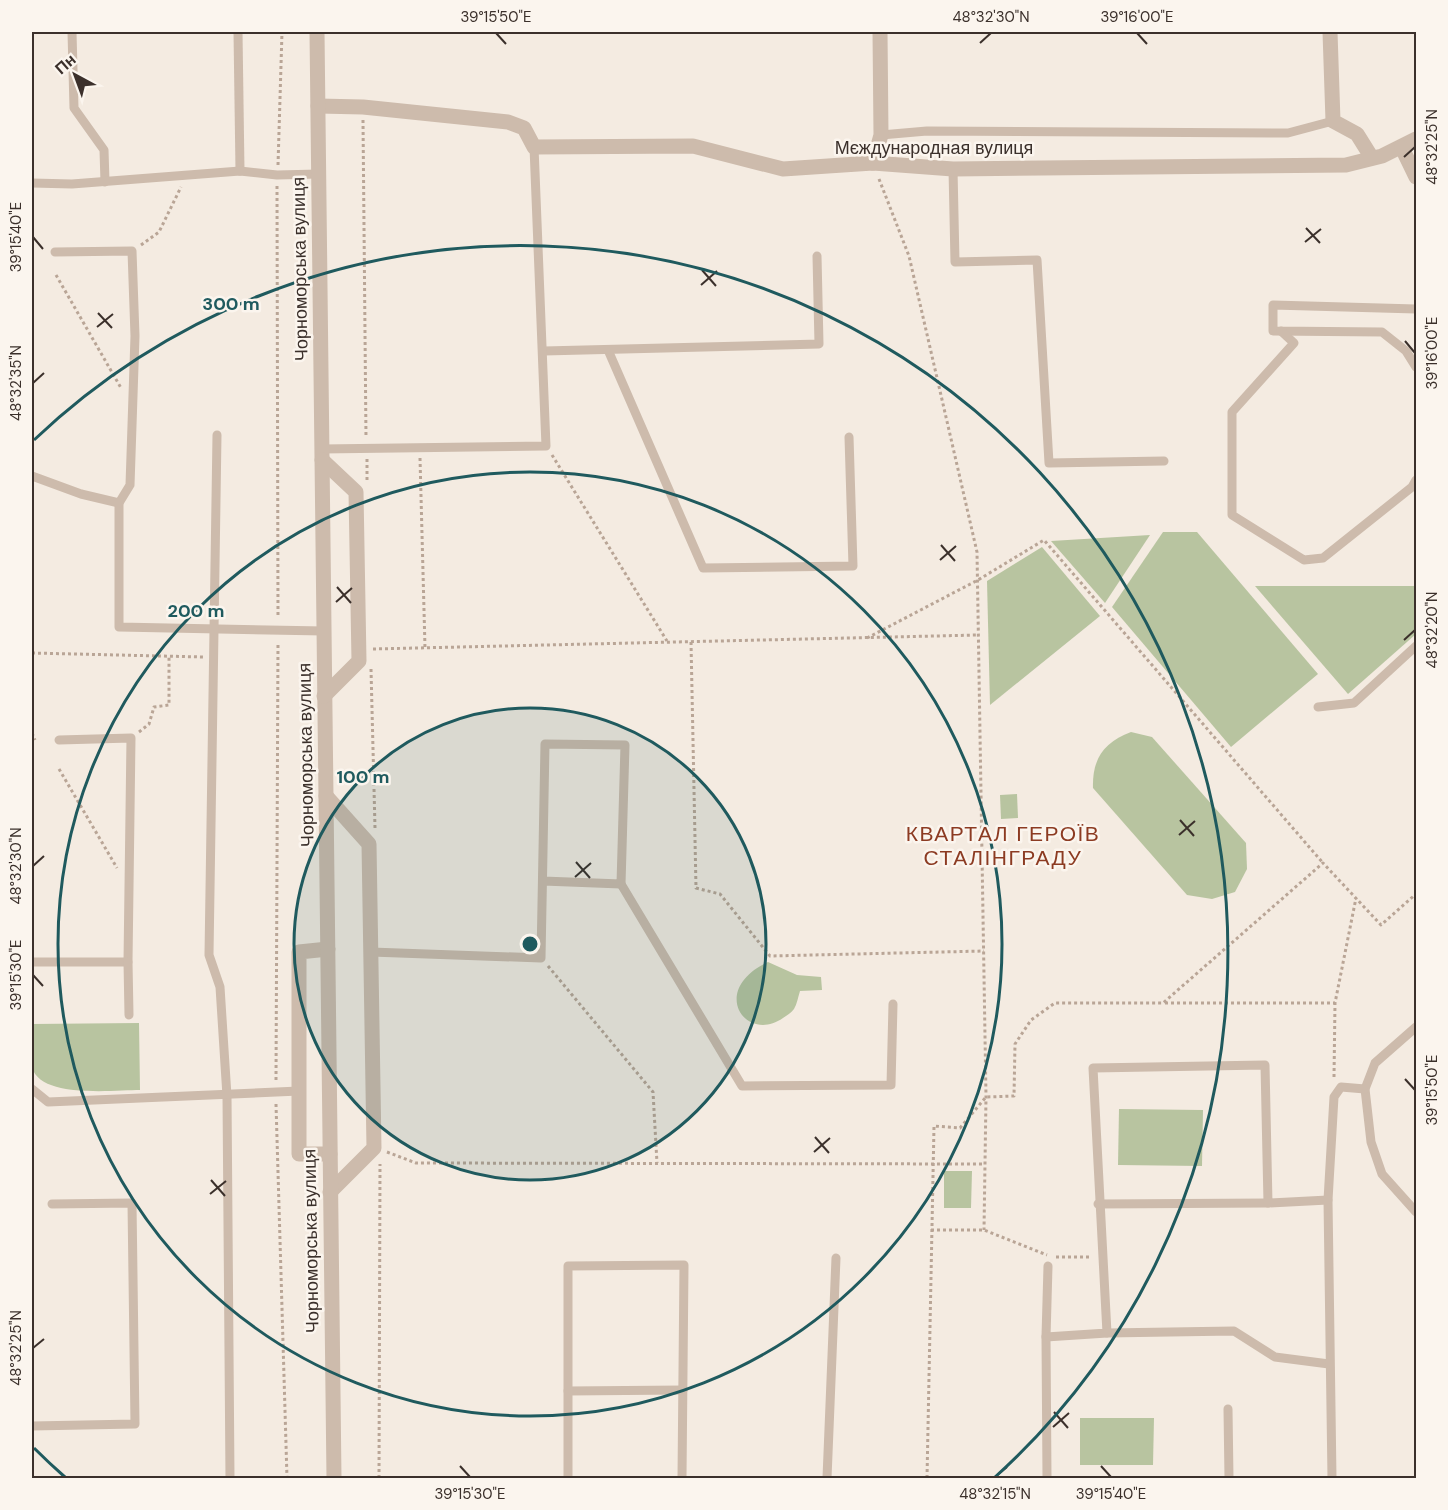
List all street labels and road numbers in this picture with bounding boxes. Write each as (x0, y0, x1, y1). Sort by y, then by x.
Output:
street label: Мєждународная вулиця (835, 136, 1033, 160)
street label: Чорноморська вулиця (286, 177, 314, 361)
street label: Чорноморська вулиця (292, 663, 320, 847)
street label: Чорноморська вулиця (297, 1149, 325, 1333)

